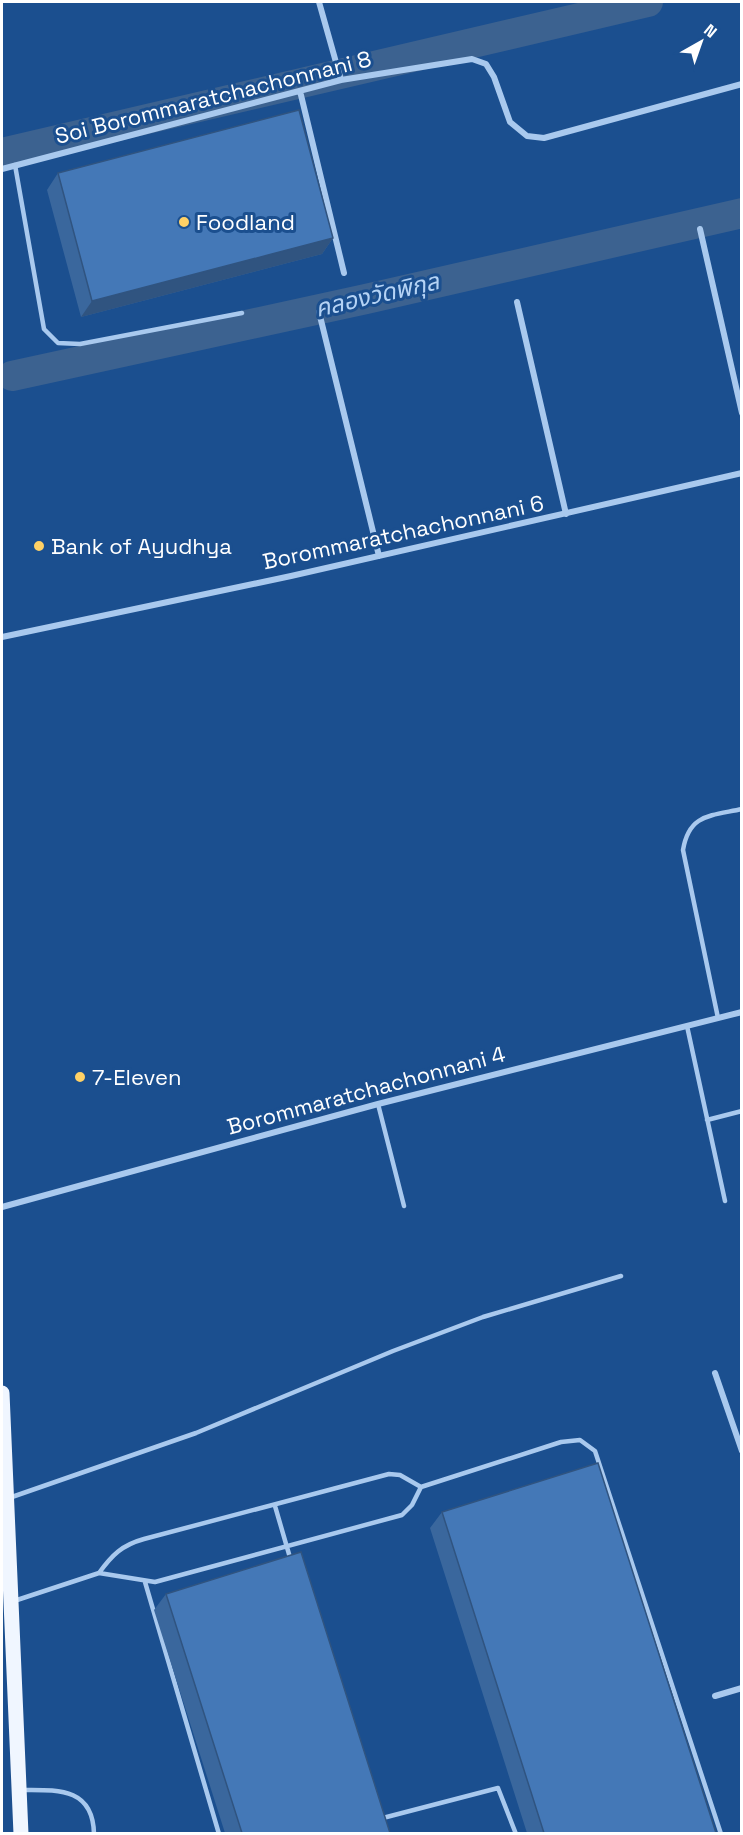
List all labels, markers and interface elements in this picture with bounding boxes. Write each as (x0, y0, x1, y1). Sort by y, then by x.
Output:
north arrow (671, 12, 731, 72)
text: N (699, 19, 721, 42)
street label: Soi Borommaratchachonnani 8 (52, 44, 374, 150)
place label: Foodland (196, 208, 295, 236)
marker: Foodland (177, 215, 191, 229)
water label: คลองวัดพิกุล (312, 265, 443, 324)
street label: Borommaratchachonnani 6 (260, 489, 546, 575)
place label: Bank of Ayudhya (51, 532, 232, 560)
marker: Bank of Ayudhya (32, 539, 46, 553)
street label: Borommaratchachonnani 4 (224, 1039, 508, 1141)
place label: 7-Eleven (92, 1063, 181, 1091)
marker: 7-Eleven (73, 1070, 87, 1084)

